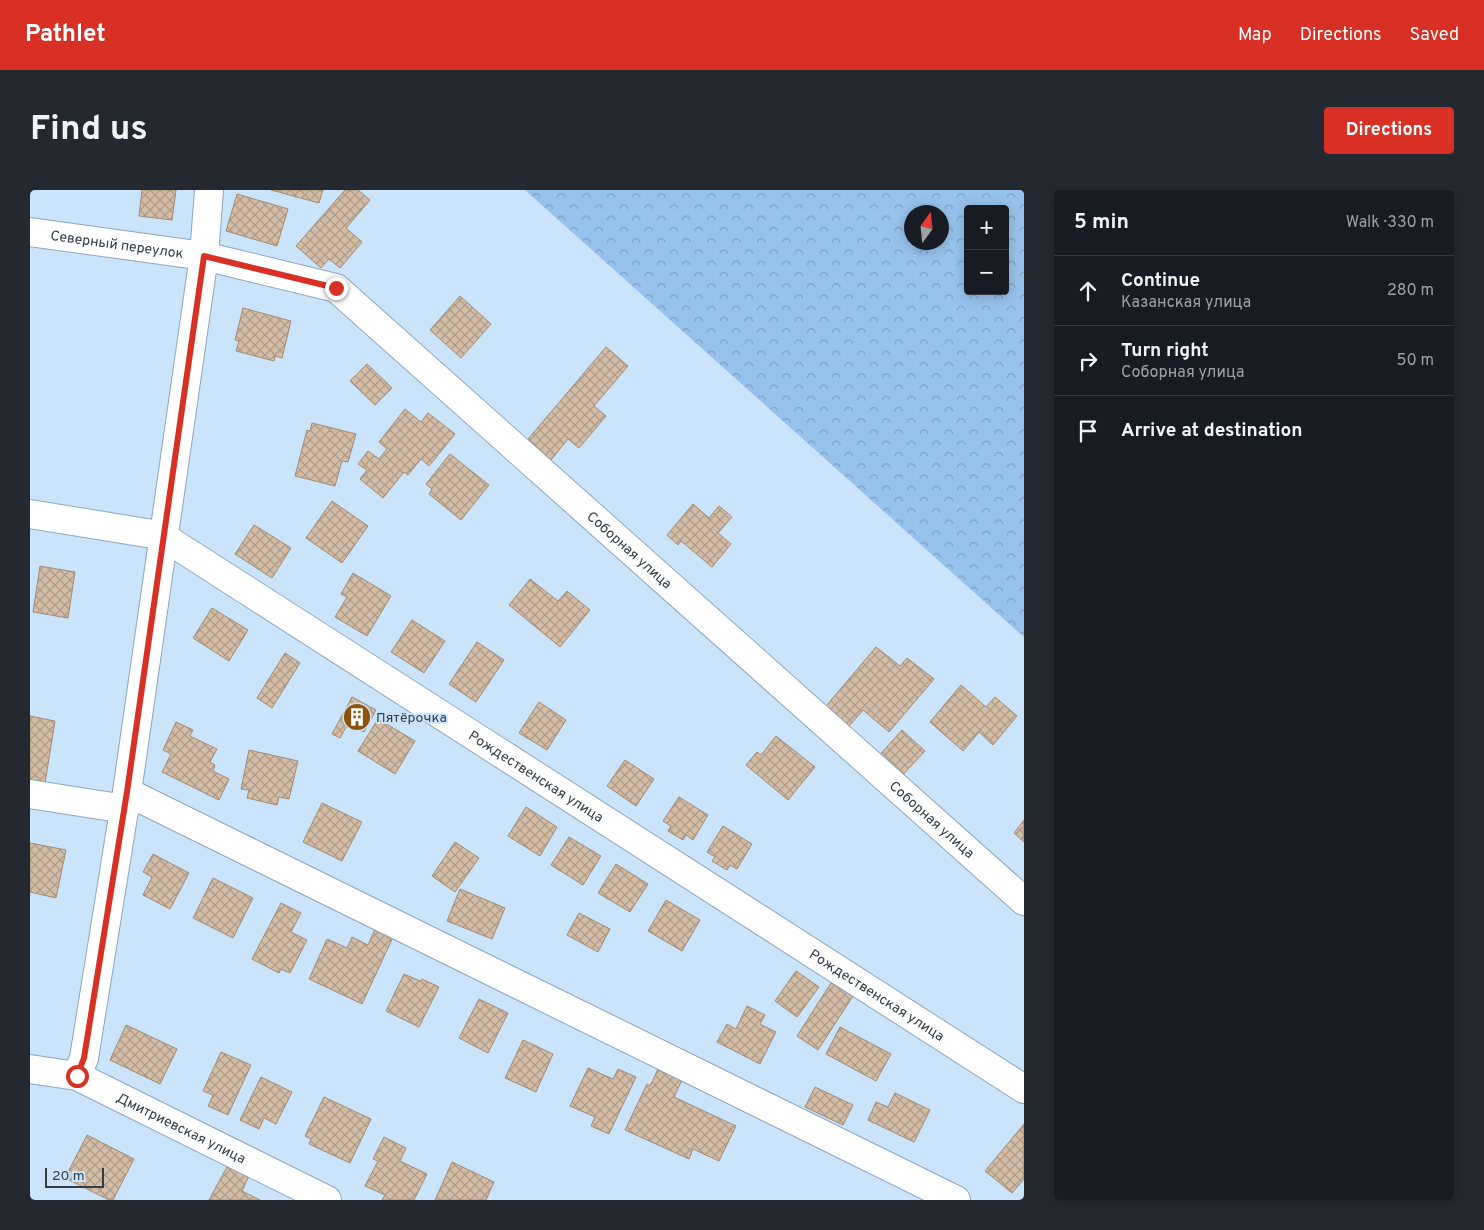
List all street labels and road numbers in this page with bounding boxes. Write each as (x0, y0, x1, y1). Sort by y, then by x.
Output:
street label: Северный переулок (49, 228, 185, 263)
street label: Соборная улица (583, 509, 675, 593)
street label: Рождественская улица (465, 728, 606, 827)
street label: Соборная улица (885, 778, 977, 863)
street label: Рождественская улица (806, 946, 947, 1046)
street label: Дмитриевская улица (113, 1090, 248, 1168)

